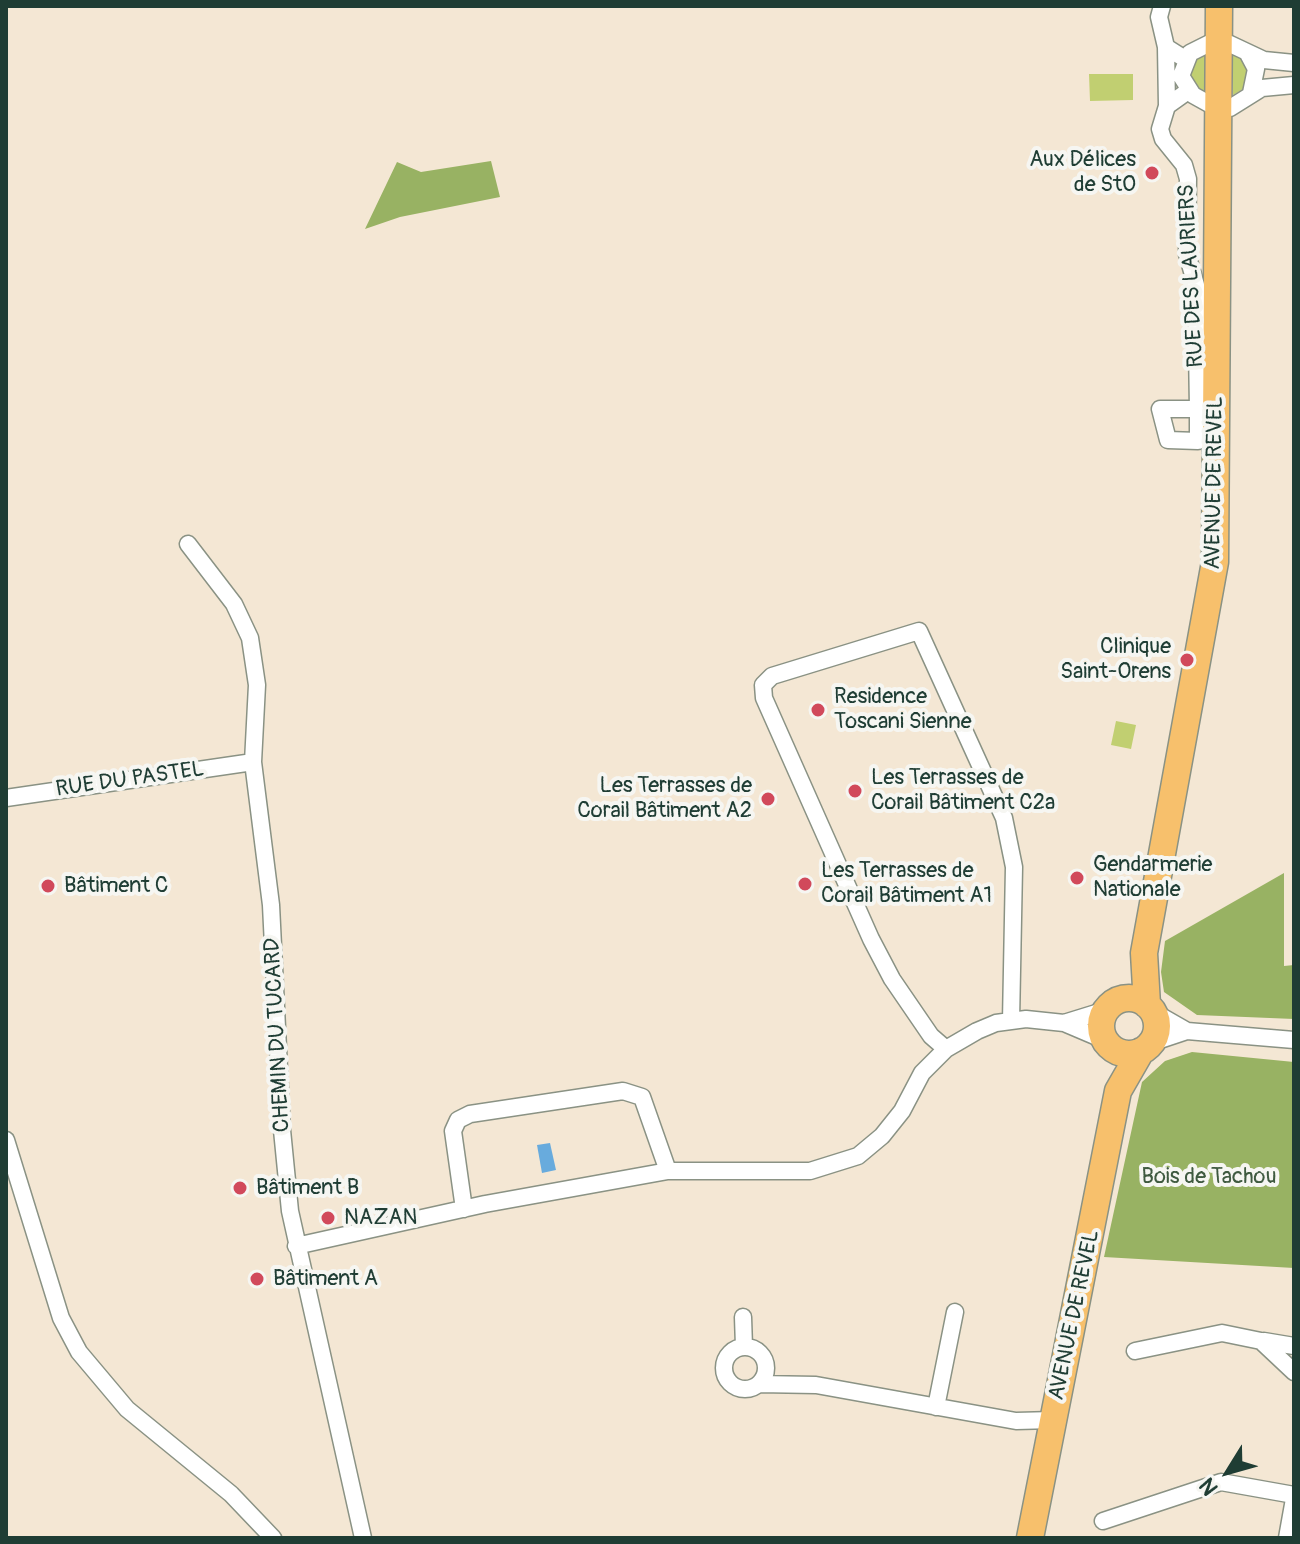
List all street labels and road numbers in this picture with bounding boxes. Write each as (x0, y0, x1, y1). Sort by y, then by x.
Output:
street label: RUE DES LAURIERS (1174, 184, 1210, 368)
street label: AVENUE DE REVEL (1200, 396, 1230, 570)
street label: RUE DU PASTEL (54, 757, 206, 803)
street label: CHEMIN DU TUCARD (260, 937, 296, 1133)
street label: AVENUE DE REVEL (1044, 1227, 1106, 1403)

